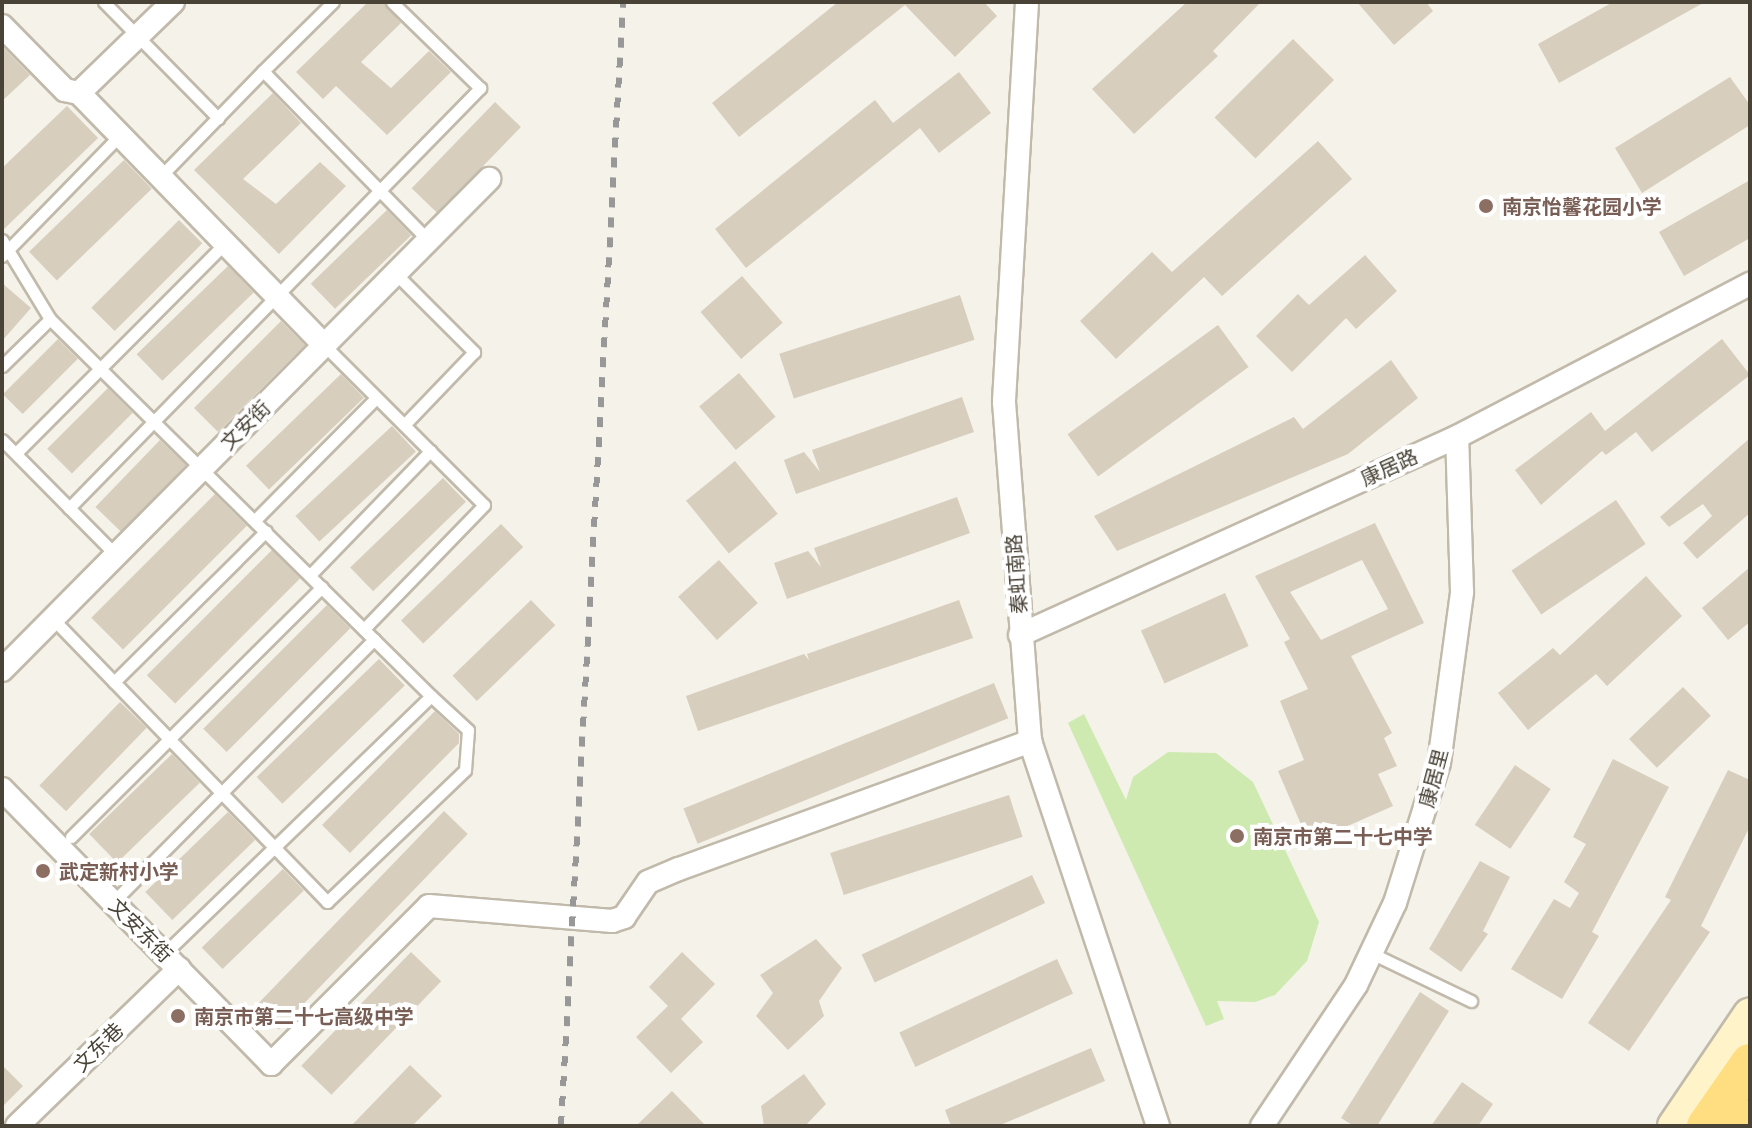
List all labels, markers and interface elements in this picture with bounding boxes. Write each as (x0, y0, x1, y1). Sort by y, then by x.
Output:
place label: 南京怡馨花园小学 (1502, 194, 1662, 218)
marker: 南京怡馨花园小学 (1477, 197, 1495, 215)
street label: 文安街 (215, 395, 275, 455)
street label: 康居路 (1357, 444, 1421, 490)
street label: 秦虹南路 (1001, 533, 1031, 615)
street label: 康居里 (1414, 746, 1452, 810)
place label: 南京市第二十七中学 (1253, 824, 1433, 848)
marker: 南京市第二十七中学 (1228, 827, 1246, 845)
place label: 武定新村小学 (59, 859, 179, 883)
marker: 武定新村小学 (34, 862, 52, 880)
street label: 文安东街 (104, 893, 178, 967)
place label: 南京市第二十七高级中学 (194, 1004, 414, 1028)
marker: 南京市第二十七高级中学 (169, 1007, 187, 1025)
street label: 文东巷 (68, 1018, 128, 1076)

